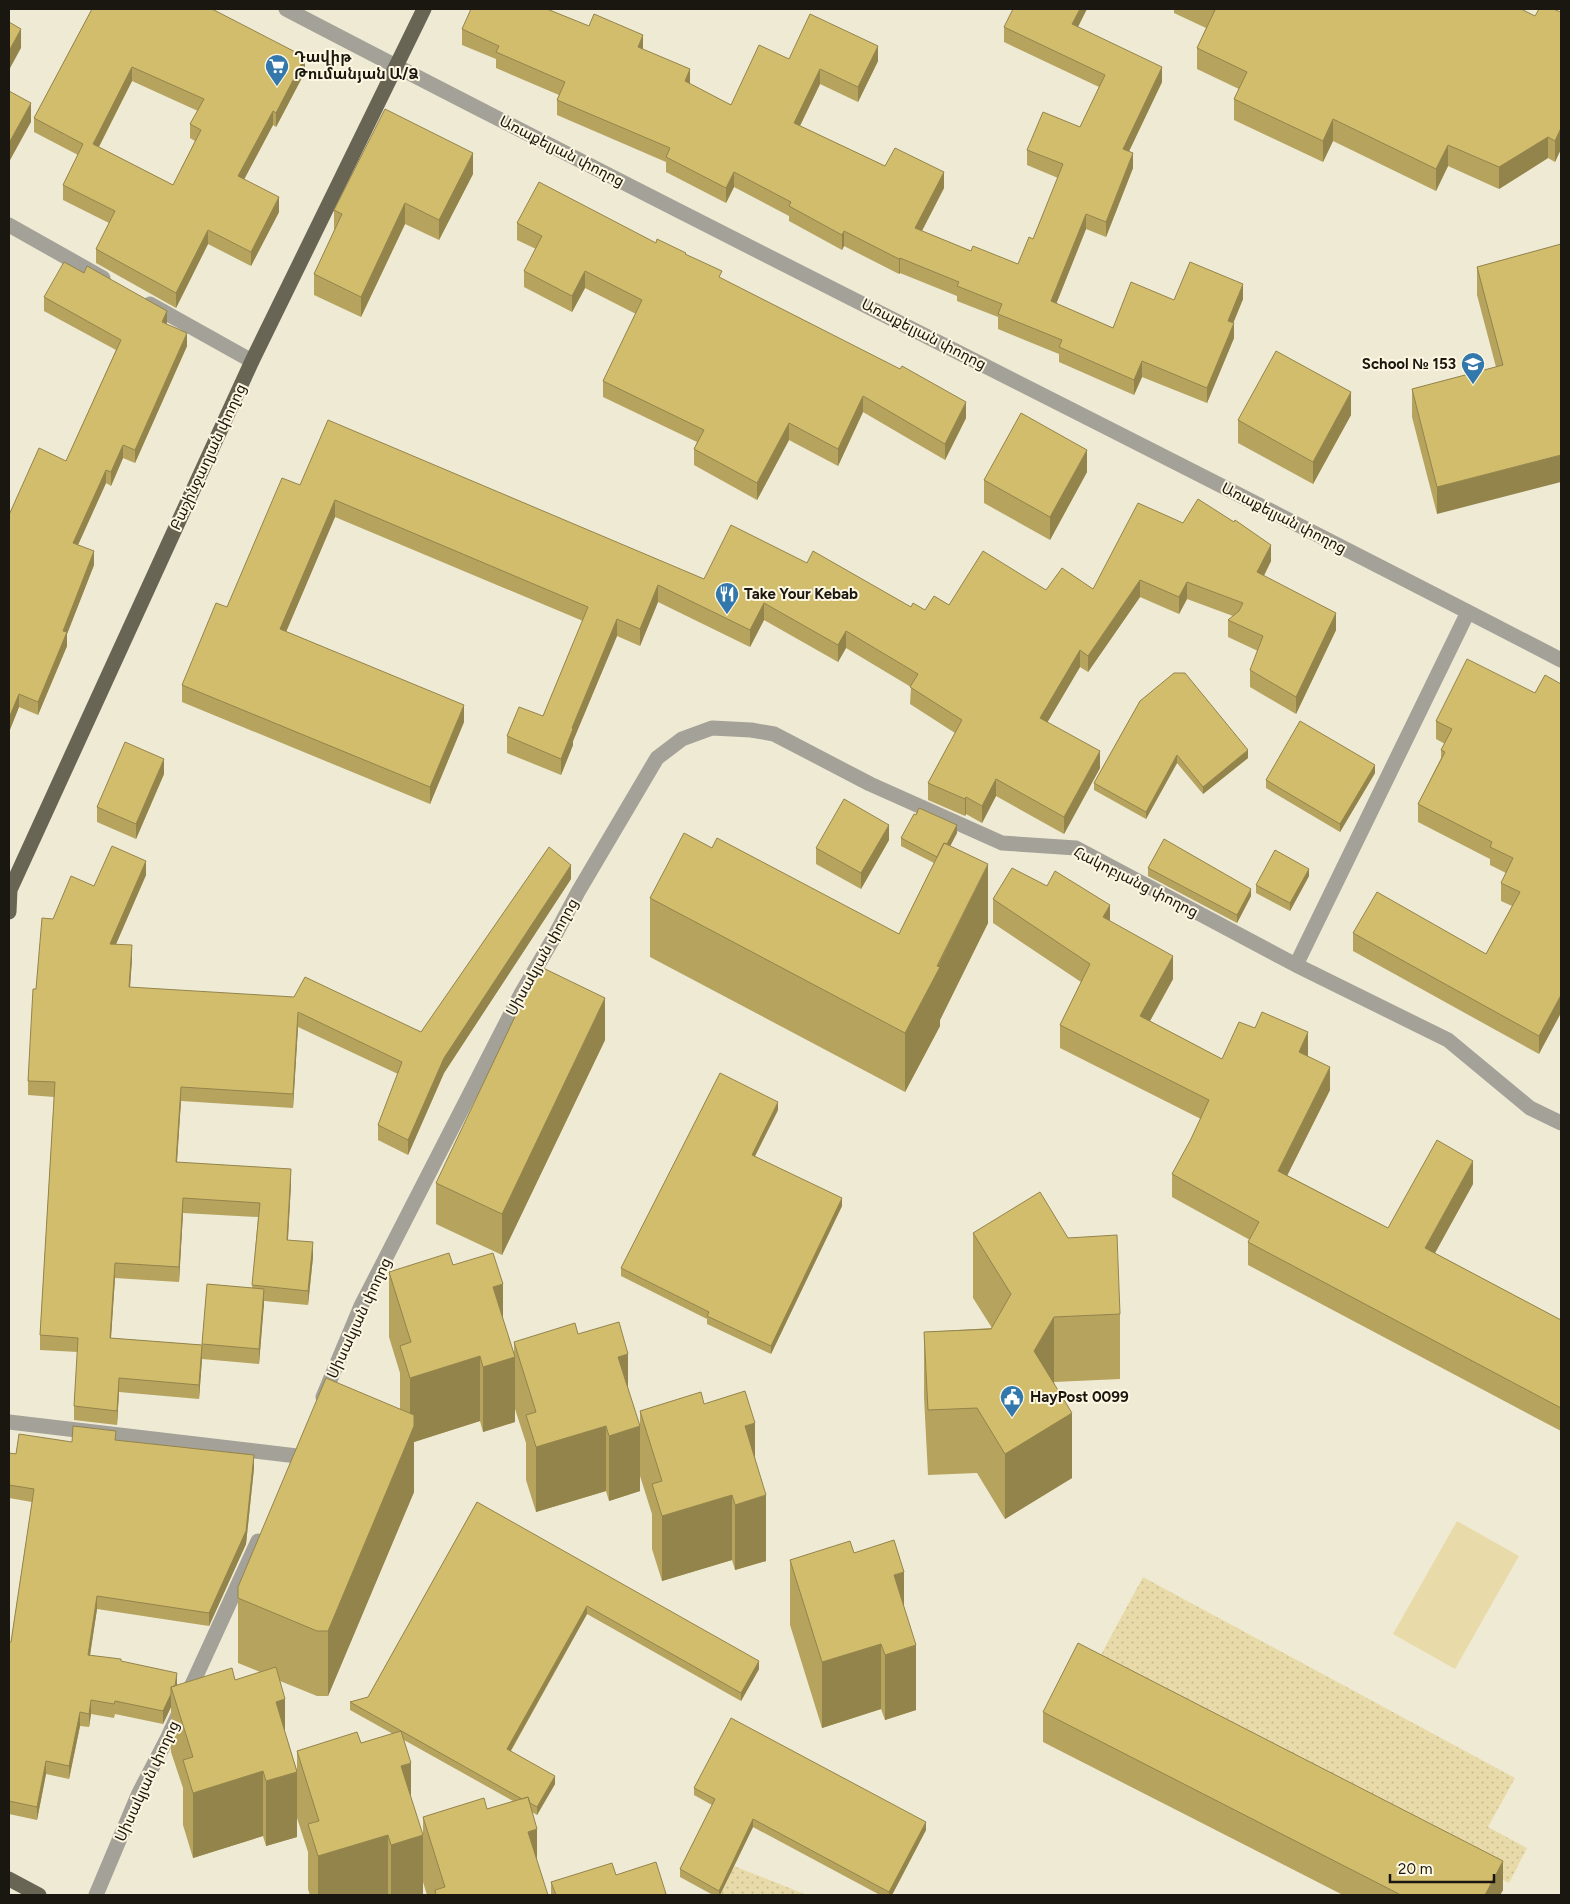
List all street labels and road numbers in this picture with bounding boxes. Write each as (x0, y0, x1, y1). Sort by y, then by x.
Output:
street label: Առաքելյան փողոց (497, 112, 627, 190)
street label: Առաքելյան փողոց (859, 295, 989, 373)
street label: Բաշինջաղյան փողոց (166, 381, 250, 533)
street label: Առաքելյան փողոց (1219, 479, 1349, 557)
street label: Հակոբյանց փողոց (1071, 843, 1201, 921)
street label: Սիսակյան փողոց (502, 895, 582, 1019)
street label: Սիսակյան փողոց (323, 1255, 395, 1381)
street label: Սիսակյան փողոց (111, 1718, 183, 1844)

